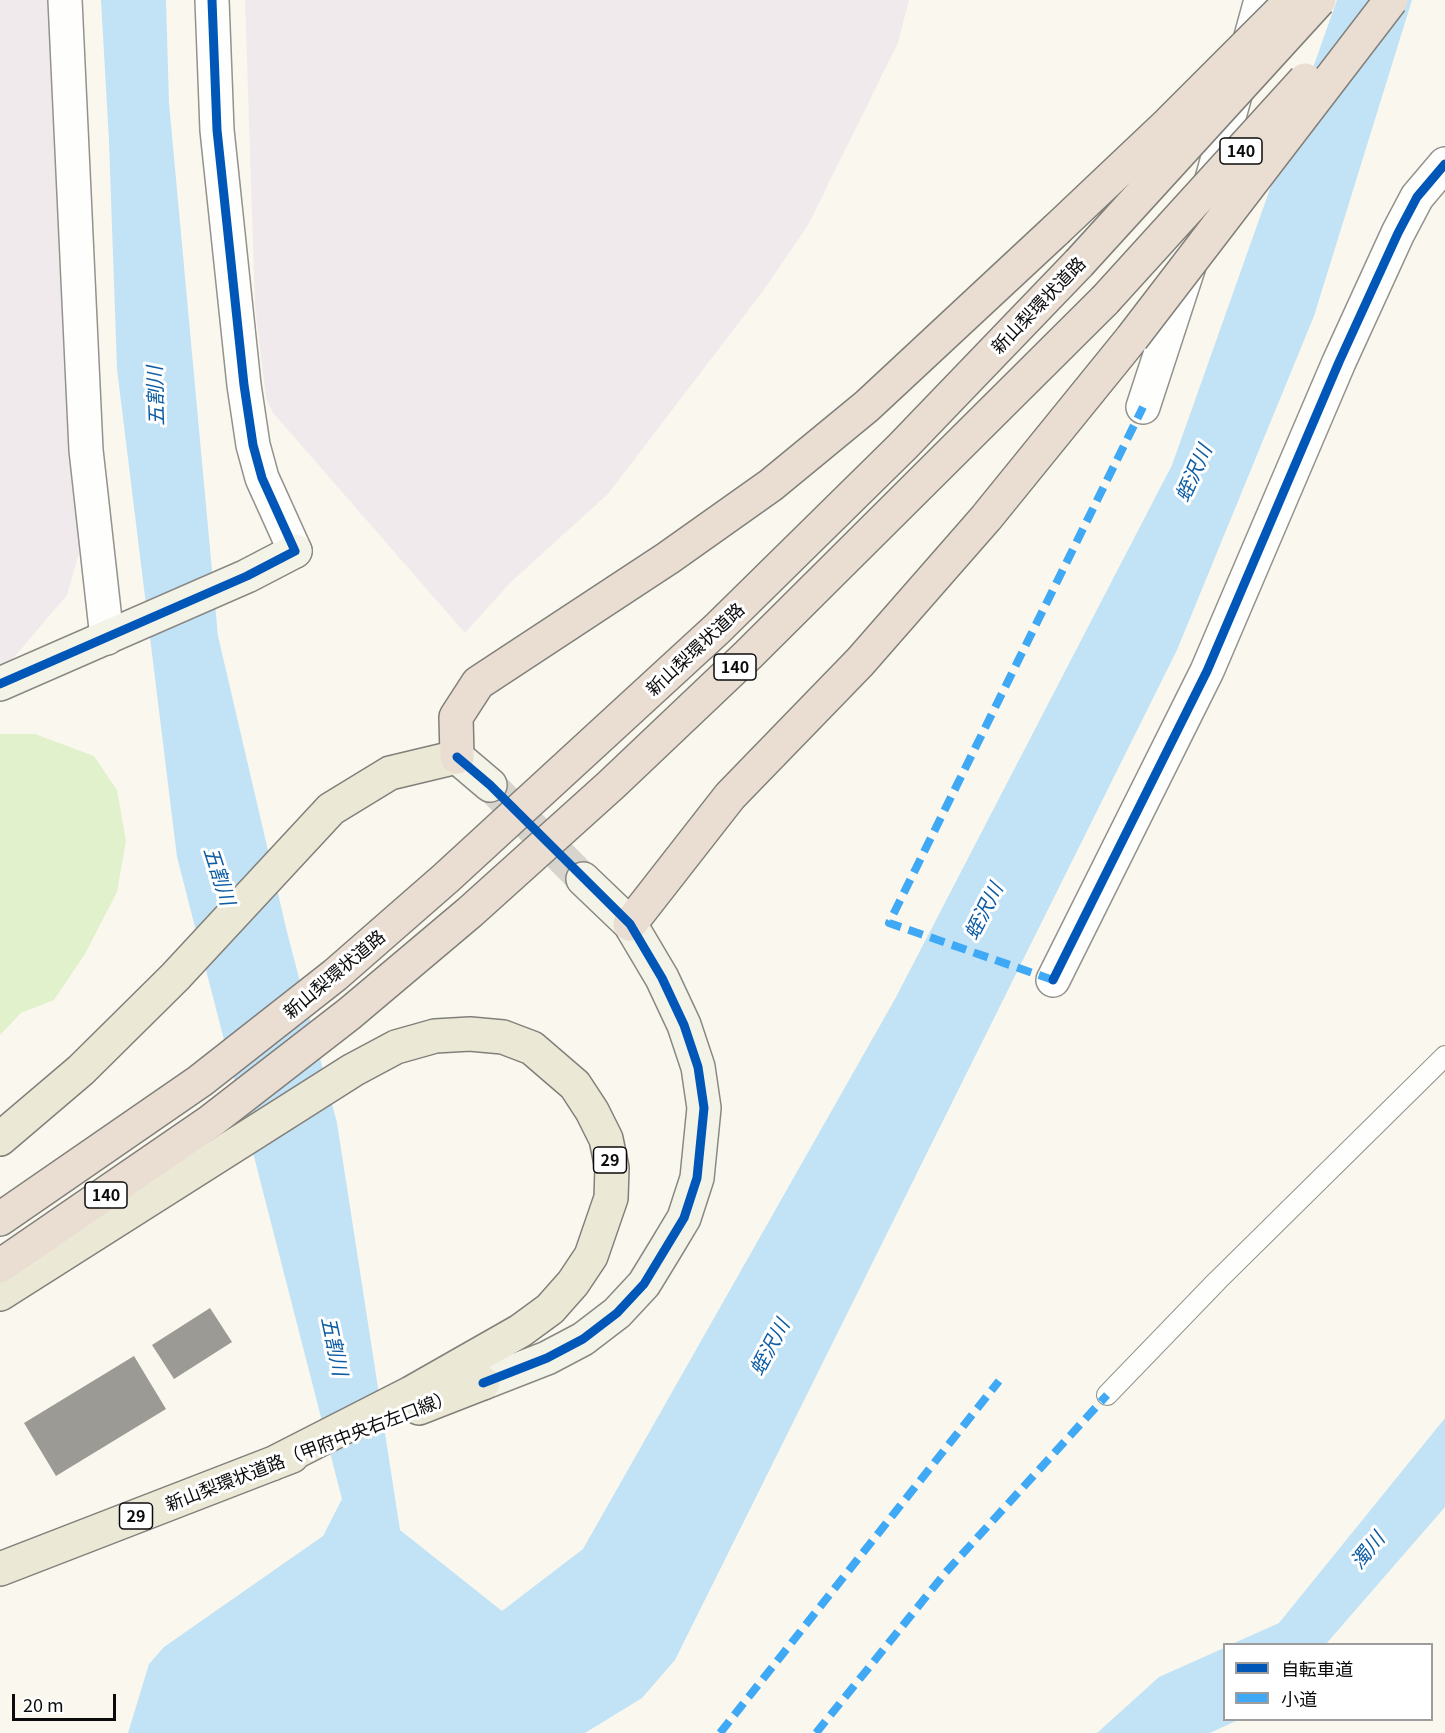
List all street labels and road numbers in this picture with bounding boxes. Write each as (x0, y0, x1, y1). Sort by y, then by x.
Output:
road number: 140 (1220, 138, 1262, 164)
street label: 新山梨環状道路 (986, 252, 1090, 358)
street label: 新山梨環状道路 (642, 598, 748, 700)
road number: 140 (714, 654, 756, 680)
street label: 新山梨環状道路 (279, 925, 389, 1023)
road number: 29 (594, 1147, 626, 1173)
road number: 140 (85, 1182, 127, 1208)
street label: 新山梨環状道路（甲府中央右左口線） (162, 1385, 456, 1515)
road number: 29 (120, 1503, 152, 1529)

